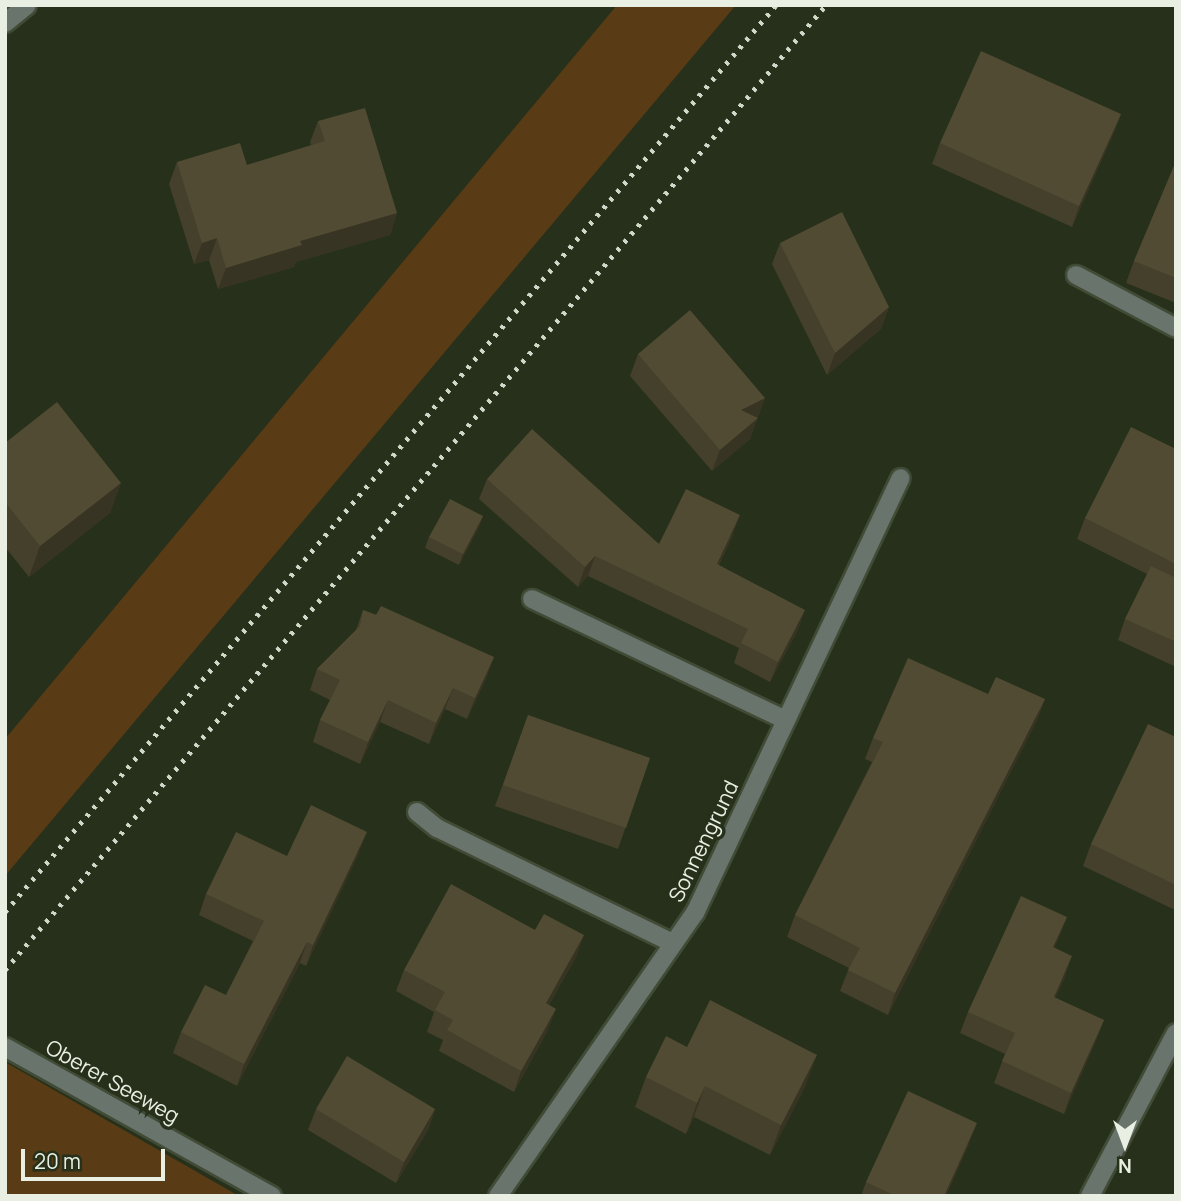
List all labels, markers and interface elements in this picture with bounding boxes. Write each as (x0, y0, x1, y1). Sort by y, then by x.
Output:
street label: Sonnengrund (663, 776, 743, 906)
street label: Oberer Seeweg (42, 1034, 184, 1128)
north arrow (1090, 1110, 1160, 1180)
scale bar (24, 1134, 168, 1178)
text: 20 m (34, 1147, 81, 1175)
text: N (1118, 1153, 1132, 1179)

